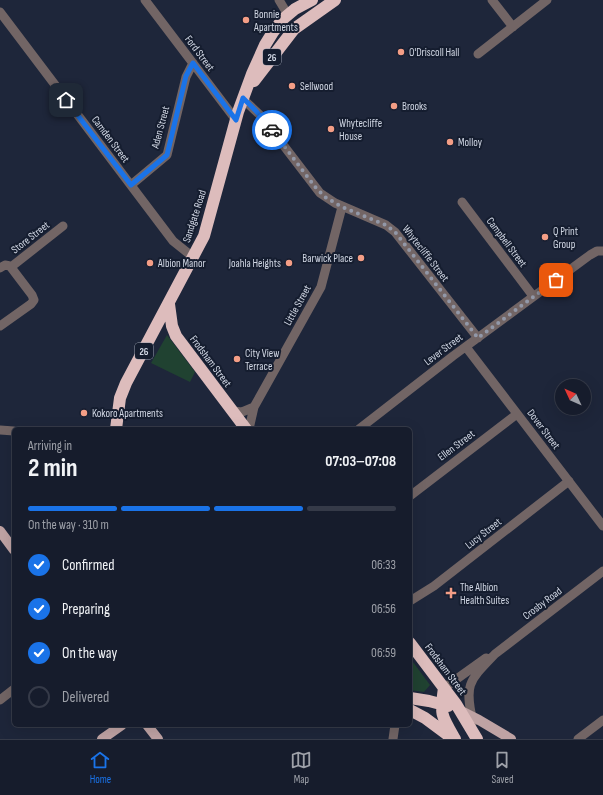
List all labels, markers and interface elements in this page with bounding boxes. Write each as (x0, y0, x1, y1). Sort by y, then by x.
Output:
place label: Bonnie Apartments (253, 8, 298, 34)
marker: Bonnie Apartments (241, 15, 251, 25)
street label: Ford Street (182, 33, 218, 74)
place label: O'Driscoll Hall (409, 46, 459, 59)
marker: O'Driscoll Hall (396, 47, 406, 57)
road number: 26 (263, 49, 281, 65)
place label: Sellwood (300, 80, 333, 93)
marker: Sellwood (287, 81, 297, 91)
pin (49, 83, 83, 117)
icon: home (55, 89, 77, 111)
place label: Brooks (402, 100, 427, 113)
marker: Brooks (389, 101, 399, 111)
street label: Aden Street (148, 104, 173, 151)
courier (252, 110, 292, 150)
street label: Camden Street (89, 113, 133, 166)
place label: Whytecliffe House (339, 117, 382, 143)
icon: car (261, 119, 283, 141)
marker: Whytecliffe House (326, 124, 336, 134)
place label: Molloy (458, 136, 483, 149)
marker: Molloy (445, 137, 455, 147)
street label: Sandgate Road (180, 188, 209, 244)
street label: Campbell Street (484, 215, 530, 270)
street label: Store Street (9, 218, 53, 256)
street label: Whytecliffe Street (400, 222, 452, 285)
place label: Q Print Group (553, 225, 579, 251)
marker: Q Print Group (540, 232, 550, 242)
place label: Barwick Place (302, 252, 353, 265)
marker: Barwick Place (356, 253, 366, 263)
place label: Albion Manor (157, 257, 206, 270)
place label: Joahla Heights (228, 257, 281, 270)
marker: Albion Manor (145, 258, 155, 268)
marker: Joahla Heights (284, 258, 294, 268)
pin (539, 263, 573, 297)
icon: bag (545, 269, 567, 291)
street label: Little Street (281, 282, 314, 328)
street label: Lever Street (421, 330, 466, 368)
street label: Frodsham Street (187, 333, 235, 390)
road number: 26 (135, 343, 153, 359)
place label: City View Terrace (245, 347, 279, 373)
marker: City View Terrace (232, 354, 242, 364)
north arrow (555, 379, 591, 415)
map controls (555, 379, 591, 415)
place label: Kokoro Apartments (92, 407, 163, 420)
street label: Dover Street (524, 407, 563, 452)
marker: Kokoro Apartments (79, 408, 89, 418)
street label: Ellen Street (435, 427, 478, 463)
text: Arriving in (28, 438, 72, 454)
text: 07:03–07:08 (325, 452, 396, 471)
text: 2 min (28, 453, 78, 484)
street label: Lucy Street (463, 515, 504, 552)
text: On the way · 310 m (28, 517, 109, 533)
icon: check (28, 554, 50, 576)
text: Confirmed (62, 556, 115, 575)
text: 06:33 (371, 557, 396, 573)
place label: The Albion Health Suites (460, 581, 509, 607)
street label: Crosby Road (520, 584, 565, 622)
marker: The Albion Health Suites (445, 587, 457, 599)
icon: check (28, 598, 50, 620)
text: Preparing (62, 600, 110, 619)
text: 06:56 (371, 601, 396, 617)
street label: Frodsham Street (422, 641, 470, 698)
icon: check (28, 642, 50, 664)
text: On the way (62, 644, 117, 663)
text: 06:59 (371, 645, 396, 661)
text: Delivered (62, 688, 109, 707)
tab: Home (89, 749, 111, 786)
tab: Map (290, 749, 312, 786)
tab: Saved (491, 749, 514, 786)

